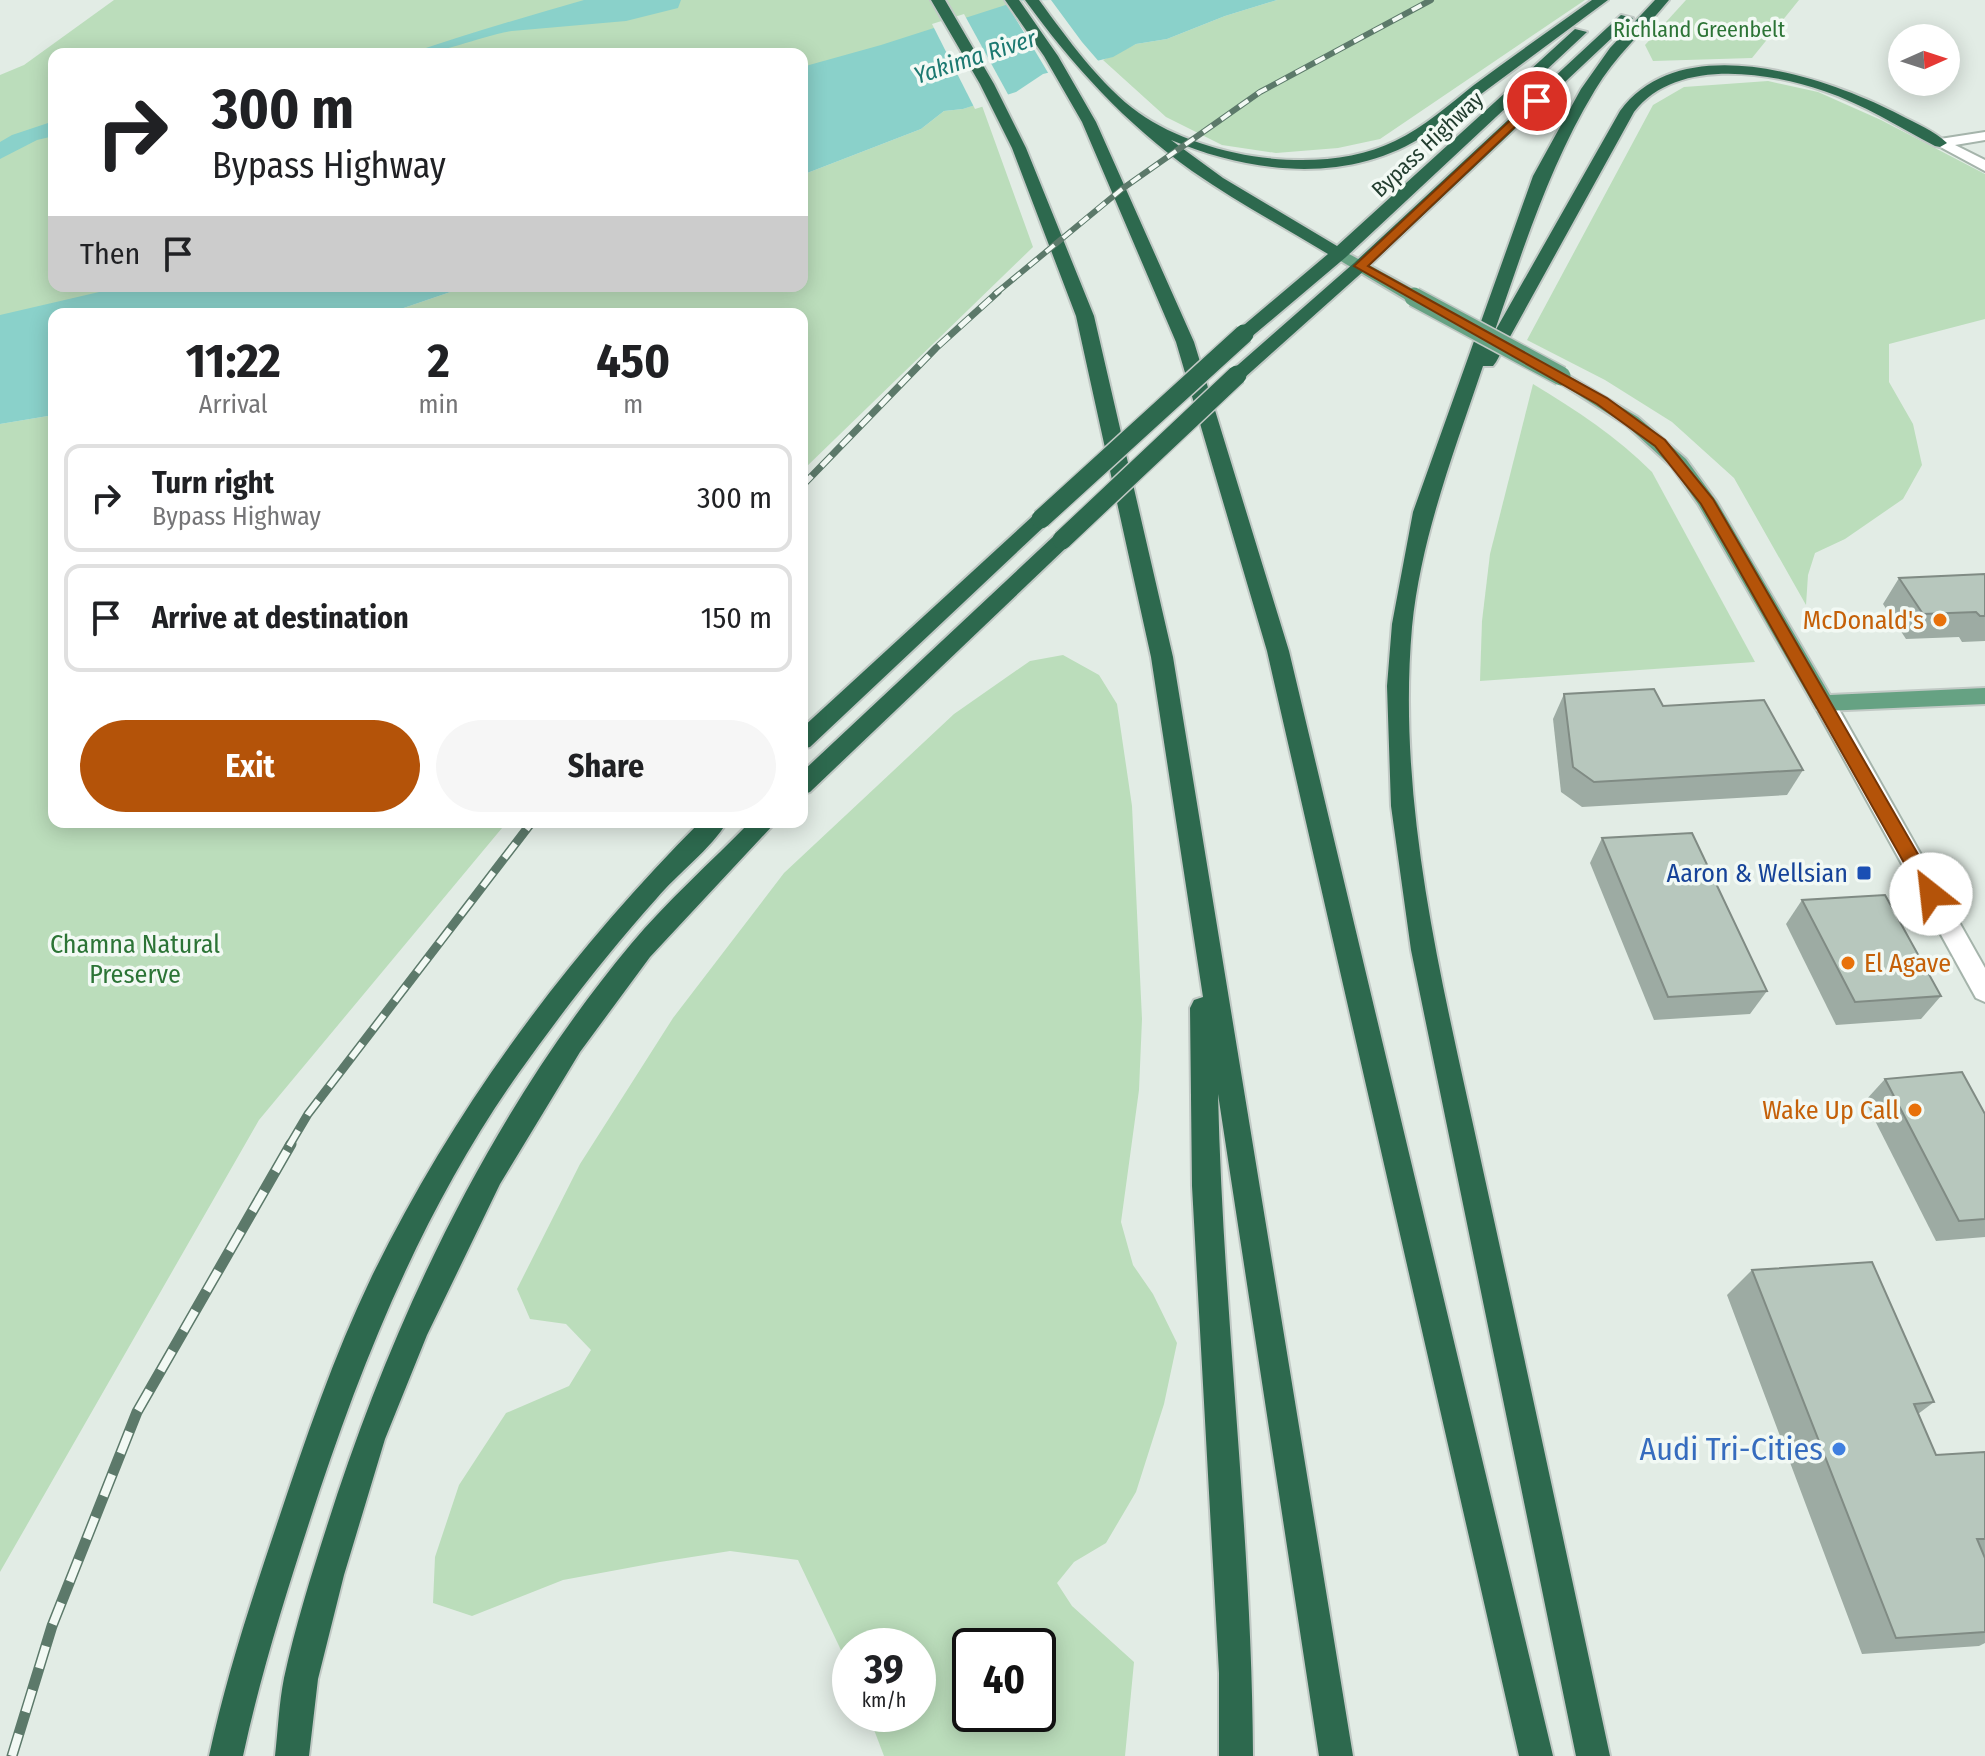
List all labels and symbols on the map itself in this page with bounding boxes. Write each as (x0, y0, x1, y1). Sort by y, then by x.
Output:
park label: Richland Greenbelt (1613, 16, 1786, 43)
water label: Yakima River (911, 24, 1040, 90)
north arrow (1888, 24, 1960, 96)
pin (1503, 67, 1571, 135)
street label: Bypass Highway (1366, 86, 1489, 203)
place label: McDonald's (1803, 605, 1924, 636)
marker: McDonald's (1931, 611, 1949, 629)
position arrow (1889, 852, 1973, 936)
place label: Aaron & Wellsian (1666, 858, 1848, 889)
marker: Aaron & Wellsian (1855, 864, 1873, 882)
park label: Chamna Natural Preserve (50, 929, 220, 990)
place label: El Agave (1864, 948, 1951, 979)
marker: El Agave (1839, 954, 1857, 972)
place label: Wake Up Call (1762, 1095, 1899, 1126)
marker: Wake Up Call (1906, 1101, 1924, 1119)
place label: Audi Tri-Cities (1639, 1430, 1823, 1468)
marker: Audi Tri-Cities (1830, 1440, 1848, 1458)
speed limit sign: 40 (952, 1628, 1056, 1732)

